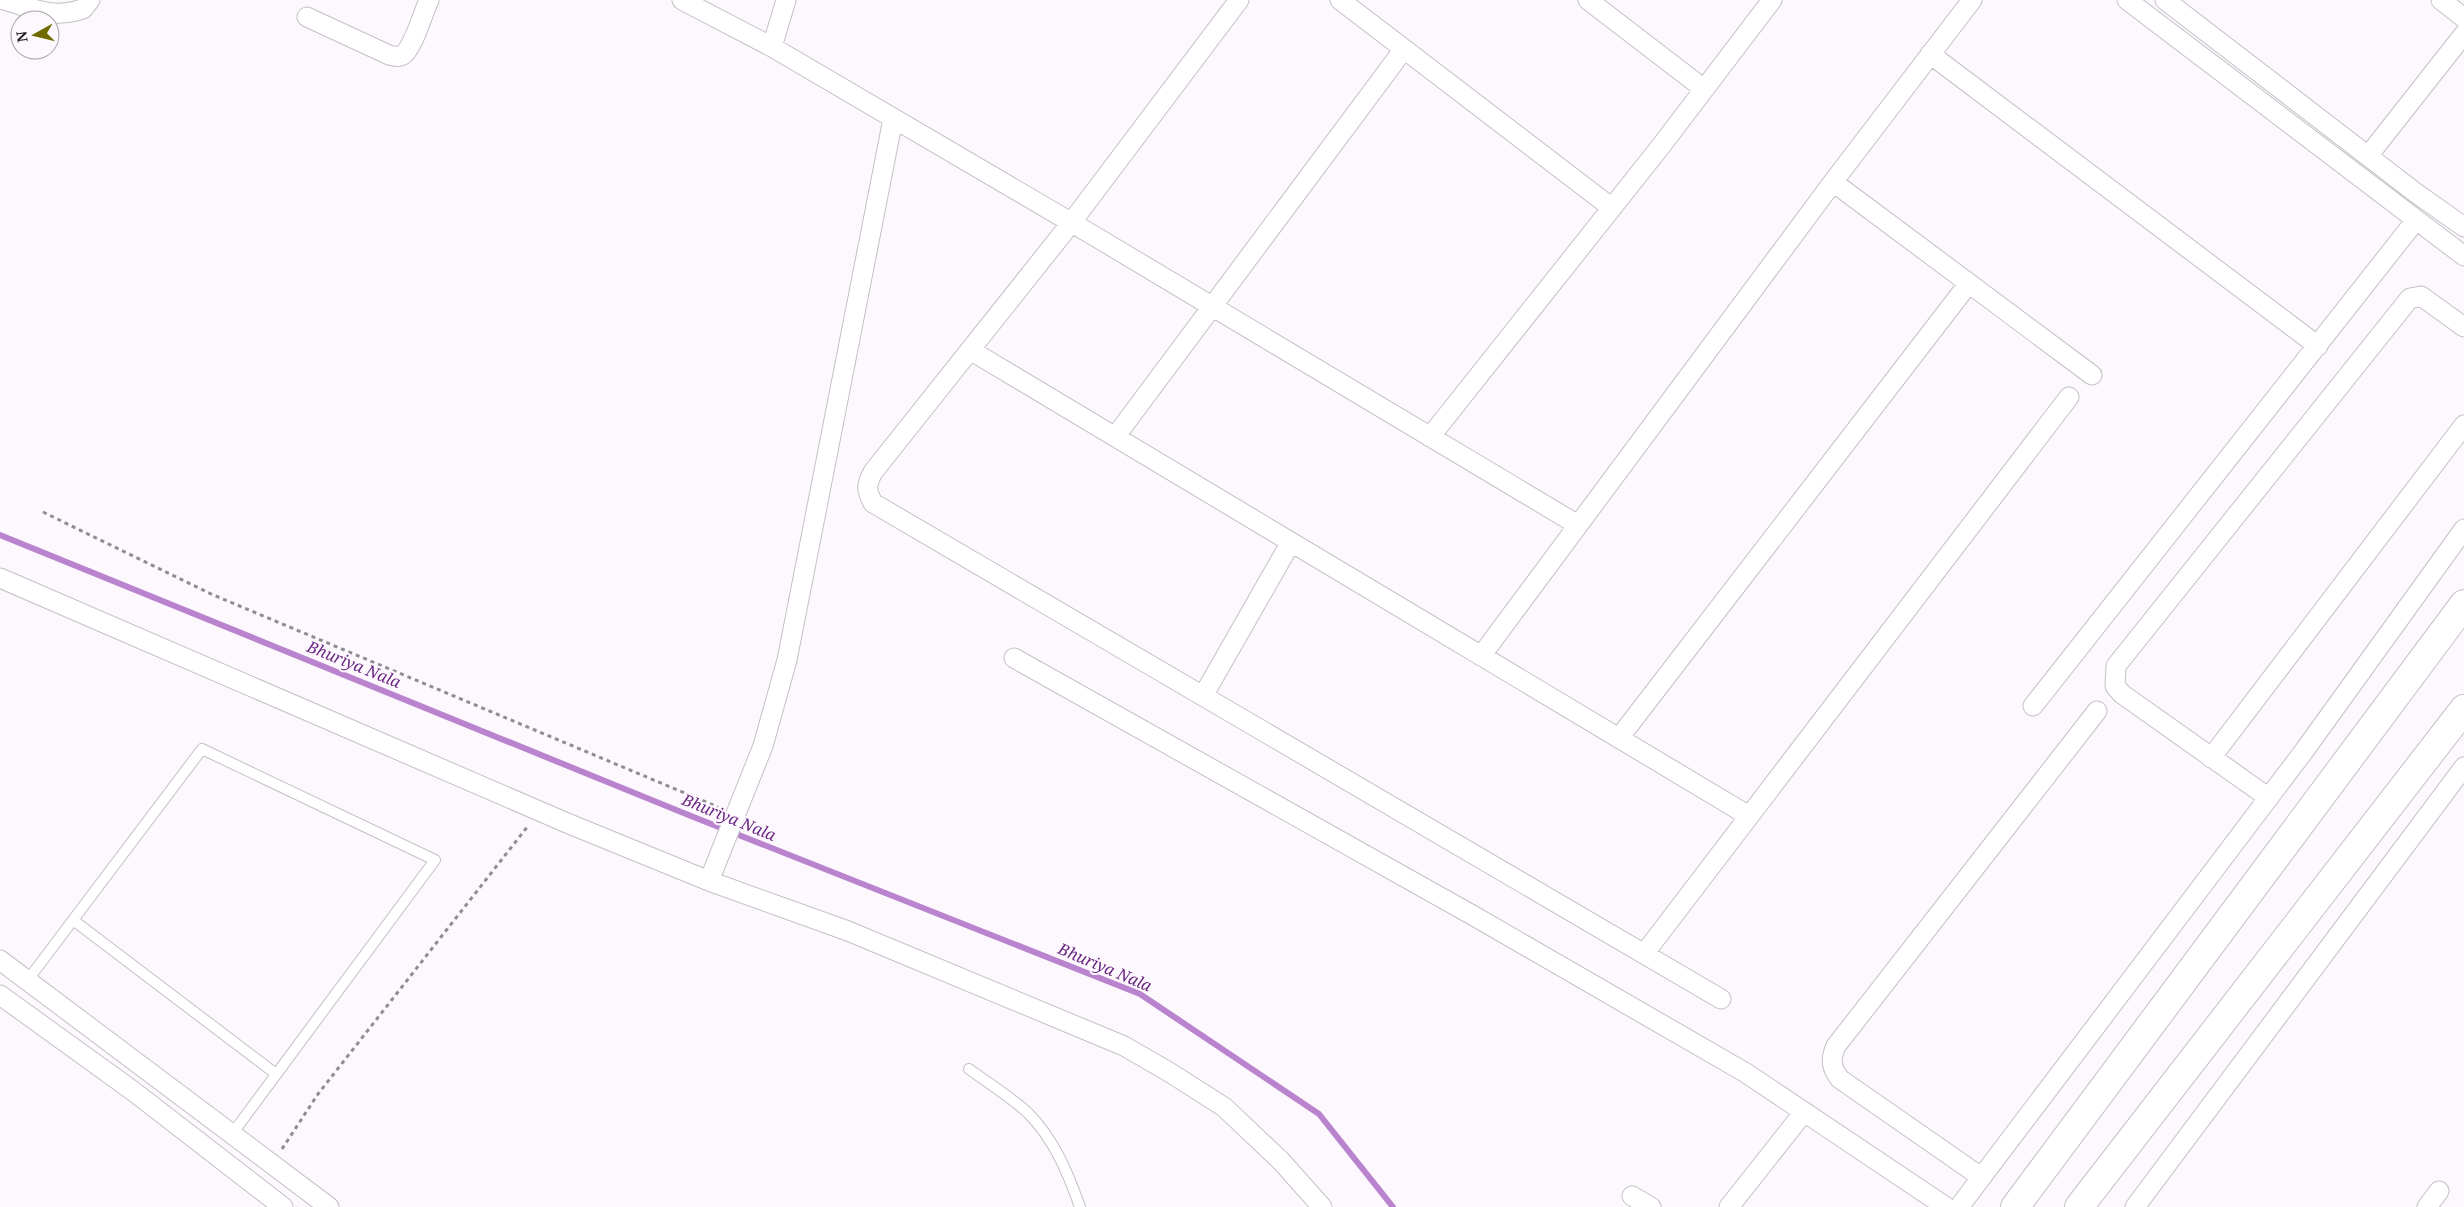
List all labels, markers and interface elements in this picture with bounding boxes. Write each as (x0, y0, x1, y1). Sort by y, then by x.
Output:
north arrow (10, 10, 60, 60)
text: N (11, 30, 32, 44)
water label: Bhuriya Nala (303, 635, 405, 693)
water label: Bhuriya Nala (678, 788, 780, 846)
water label: Bhuriya Nala (1054, 937, 1156, 997)

